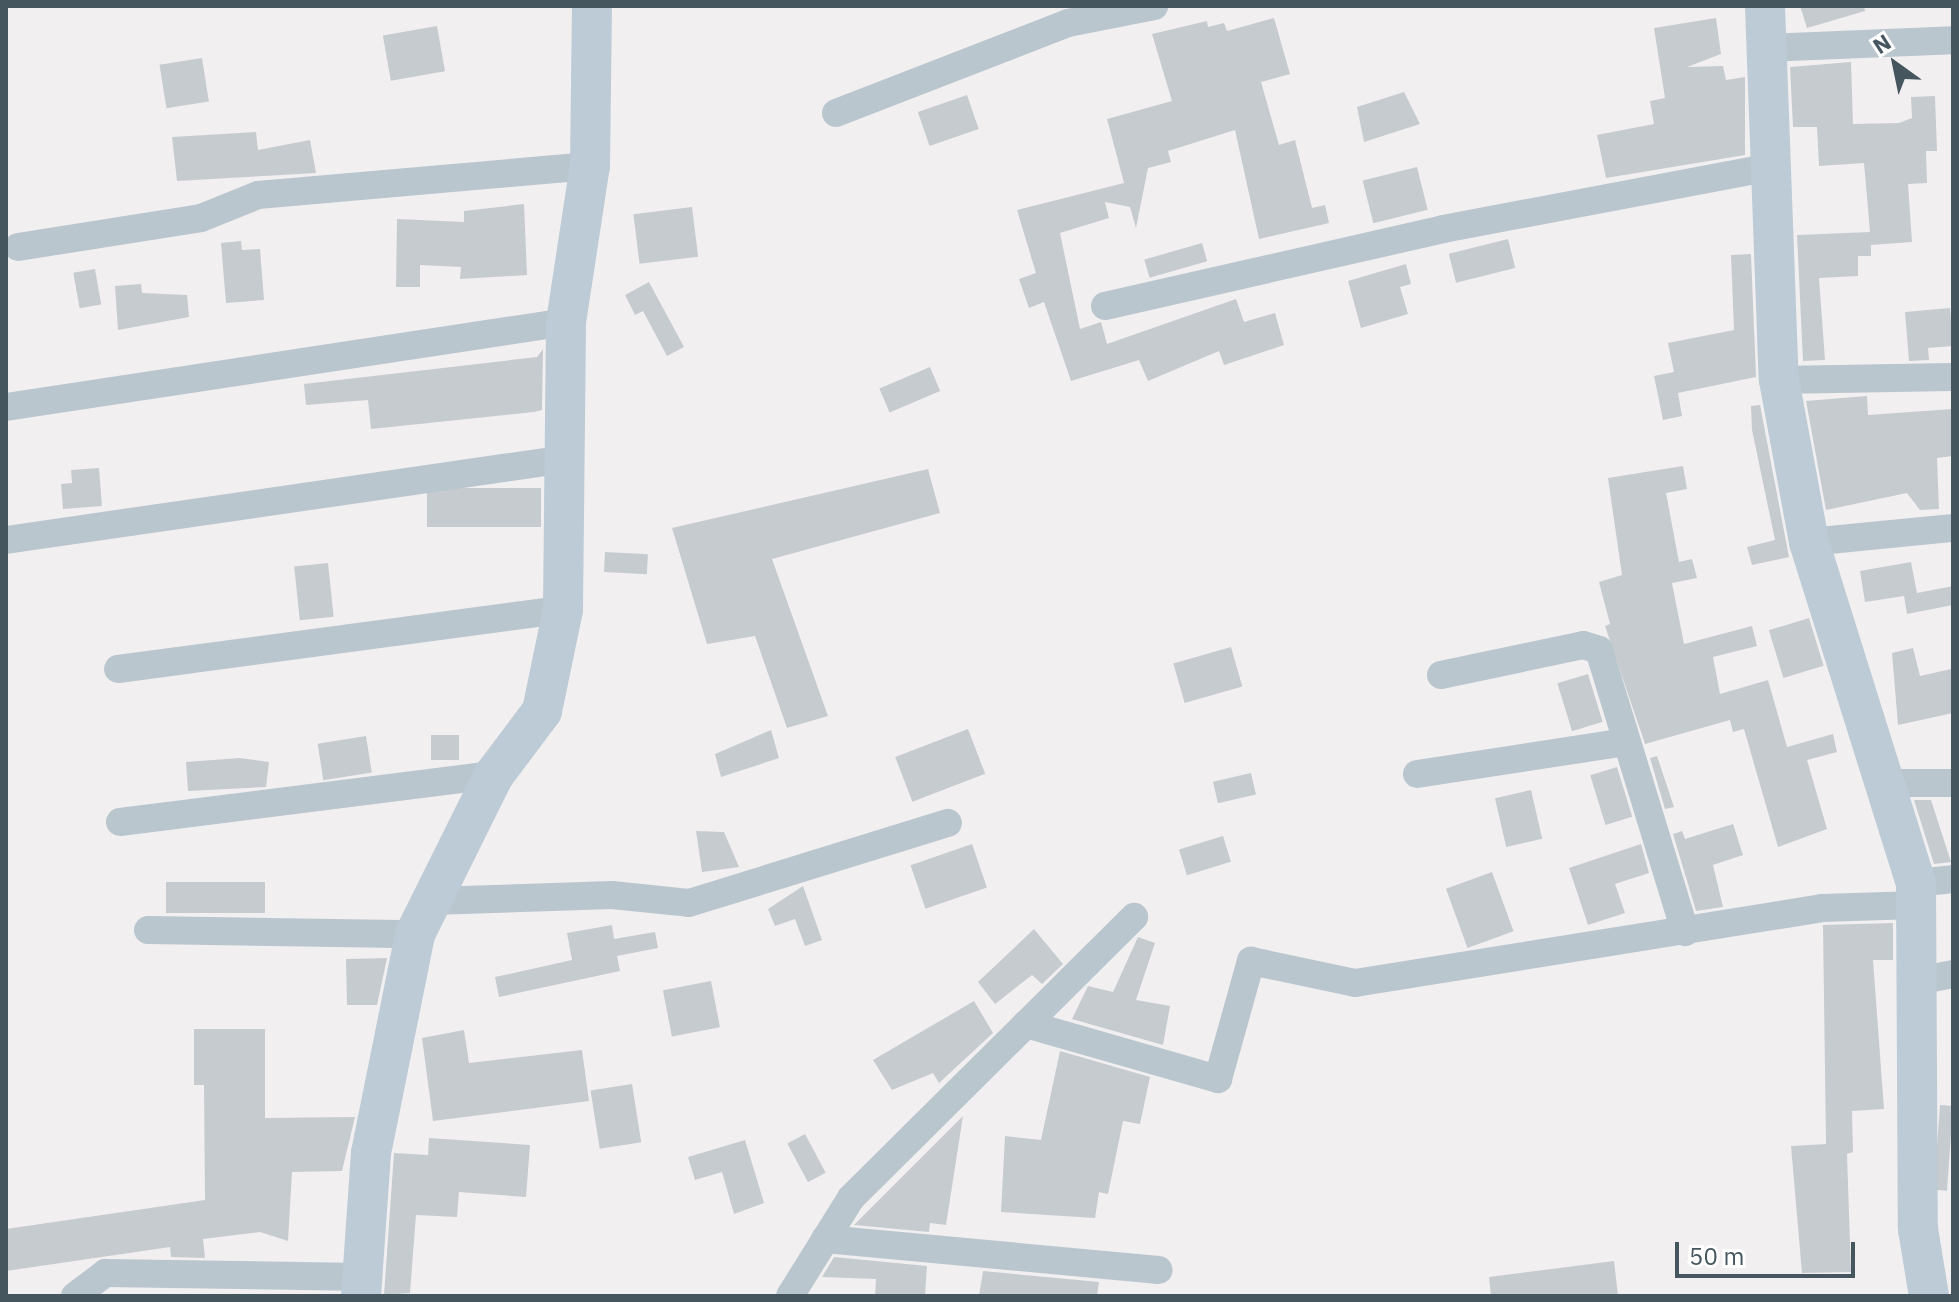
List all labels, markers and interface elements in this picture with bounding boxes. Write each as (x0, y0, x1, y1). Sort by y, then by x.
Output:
north arrow (1855, 24, 1935, 104)
text: N (1867, 27, 1896, 60)
scale bar (1679, 1226, 1859, 1276)
text: 50 m (1689, 1240, 1744, 1272)

